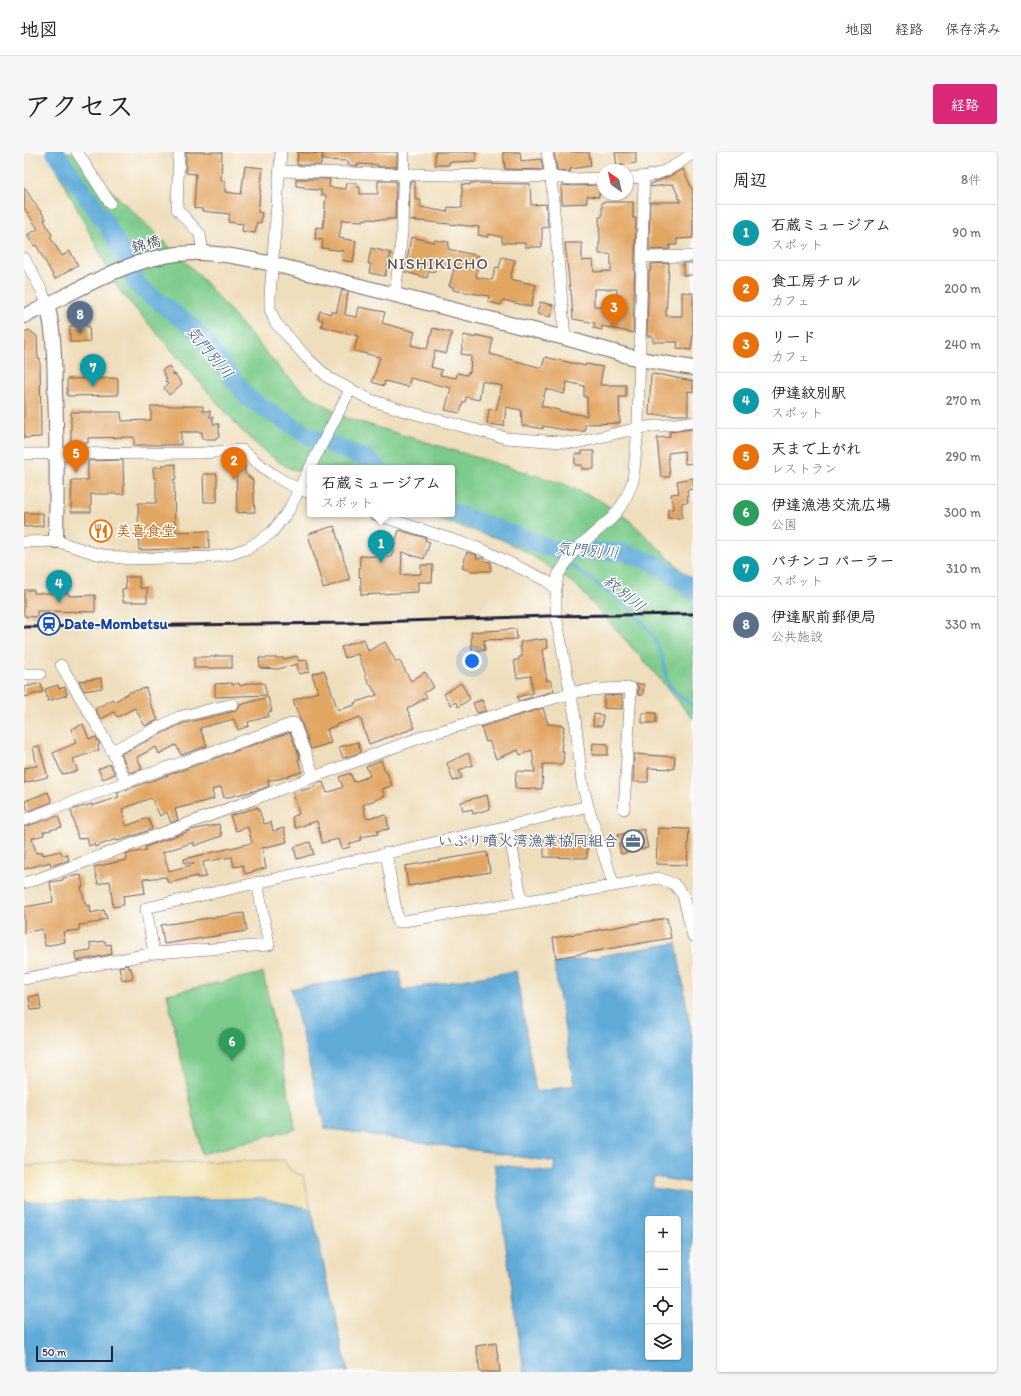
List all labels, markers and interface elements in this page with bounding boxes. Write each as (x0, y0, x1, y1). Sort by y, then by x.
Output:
text: 地図 (20, 18, 58, 41)
text: 地図 (845, 21, 873, 38)
text: 経路 (895, 21, 923, 38)
text: 保存済み (945, 21, 1001, 38)
button: 経路 (933, 84, 997, 124)
text: アクセス (24, 89, 134, 123)
north arrow (597, 164, 633, 200)
text: 周辺 (733, 170, 767, 190)
text: 8件 (961, 172, 981, 187)
text: 石蔵ミュージアム (771, 216, 891, 234)
text: 1 (743, 225, 749, 240)
text: 90 m (952, 225, 981, 240)
street label: 錦橋 (129, 231, 163, 257)
text: スポット (771, 237, 823, 252)
district label: NISHIKICHO (387, 254, 489, 273)
text: 食工房チロル (771, 272, 861, 290)
text: 2 (743, 281, 749, 296)
text: 200 m (944, 281, 981, 296)
text: カフェ (771, 293, 810, 308)
pin: 3 (601, 294, 627, 327)
pin: 8 (67, 301, 93, 334)
water label: 気門別川 (182, 322, 237, 383)
text: リード (771, 328, 816, 346)
text: 3 (742, 337, 750, 352)
text: 240 m (944, 337, 981, 352)
text: カフェ (771, 349, 810, 364)
pin: 7 (80, 354, 106, 387)
text: 伊達紋別駅 (771, 384, 846, 402)
text: 4 (742, 393, 750, 408)
text: 270 m (946, 393, 981, 408)
text: スポット (771, 405, 823, 420)
pin: 5 (63, 440, 89, 473)
text: 天まで上がれ (771, 440, 861, 458)
pin: 2 (221, 447, 247, 480)
text: 5 (743, 449, 749, 464)
text: 290 m (945, 449, 981, 464)
text: レストラン (771, 461, 837, 476)
popup (307, 465, 455, 517)
text: 石蔵ミュージアム (321, 474, 441, 492)
text: スポット (321, 495, 373, 510)
text: 伊達漁港交流広場 (771, 496, 891, 514)
text: 6 (743, 505, 749, 520)
text: 300 m (944, 505, 981, 520)
text: 公園 (771, 517, 797, 532)
restaurant icon: 美喜食堂 (88, 518, 114, 544)
place label: 美喜食堂 (116, 522, 176, 540)
pin: 1 (368, 530, 394, 563)
water label: 気門別川 (554, 538, 620, 563)
text: パチンコ パーラー (771, 552, 894, 570)
text: 7 (743, 561, 749, 576)
text: 310 m (946, 561, 981, 576)
pin: 4 (46, 570, 72, 603)
water label: 紋別川 (600, 571, 649, 616)
text: スポット (771, 573, 823, 588)
text: 伊達駅前郵便局 (771, 608, 876, 626)
station icon: Date-Mombetsu (36, 611, 62, 637)
place label: Date-Mombetsu (64, 615, 169, 633)
text: 8 (742, 617, 750, 632)
text: 330 m (945, 617, 981, 632)
text: 公共施設 (771, 629, 823, 644)
your location (462, 651, 482, 671)
office icon: いぶり噴火湾漁業協同組合 (620, 828, 646, 854)
place label: いぶり噴火湾漁業協同組合 (438, 832, 618, 850)
pin: 6 (219, 1028, 245, 1061)
map controls (645, 1216, 681, 1360)
button: + (645, 1216, 681, 1252)
button: − (645, 1252, 681, 1288)
button: locate (645, 1288, 681, 1324)
button: layers (645, 1324, 681, 1360)
scale bar (36, 1344, 113, 1363)
text: 50 m (42, 1346, 66, 1359)

